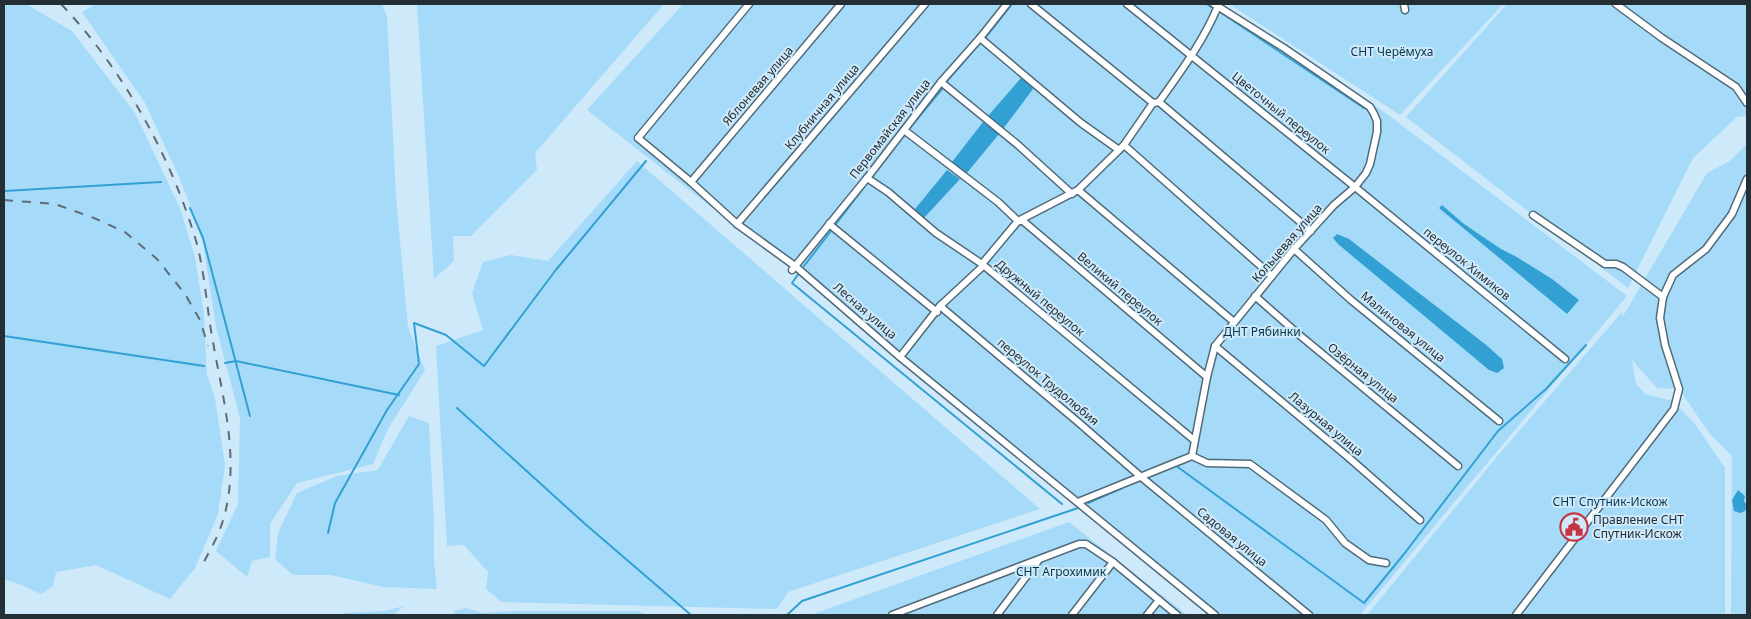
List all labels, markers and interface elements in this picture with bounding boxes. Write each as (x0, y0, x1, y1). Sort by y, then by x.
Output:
street label: Яблоневая улица (718, 42, 797, 129)
park label: СНТ Черёмуха (1351, 43, 1433, 60)
street label: Клубничная улица (780, 60, 863, 153)
street label: Цветочный переулок (1228, 68, 1335, 158)
street label: Первомайская улица (845, 75, 934, 182)
street label: Кольцевая улица (1248, 200, 1326, 286)
street label: переулок Химиков (1420, 223, 1515, 304)
street label: Великий переулок (1074, 248, 1167, 330)
street label: Дружный переулок (992, 255, 1089, 340)
street label: Лесная улица (830, 278, 901, 343)
street label: Малиновая улица (1358, 287, 1449, 366)
park label: ДНТ Рябинки (1223, 323, 1301, 340)
street label: переулок Трудолюбия (994, 334, 1103, 429)
street label: Озёрная улица (1324, 339, 1402, 407)
street label: Лазурная улица (1286, 387, 1367, 460)
park label: СНТ Спутник-Искож (1552, 493, 1668, 510)
street label: Садовая улица (1193, 503, 1271, 570)
place label: Правление СНТ Спутник-Искож (1593, 511, 1684, 542)
public building icon: Правление СНТ Спутник-Искож (1559, 512, 1589, 542)
park label: СНТ Агрохимик (1016, 563, 1107, 580)

